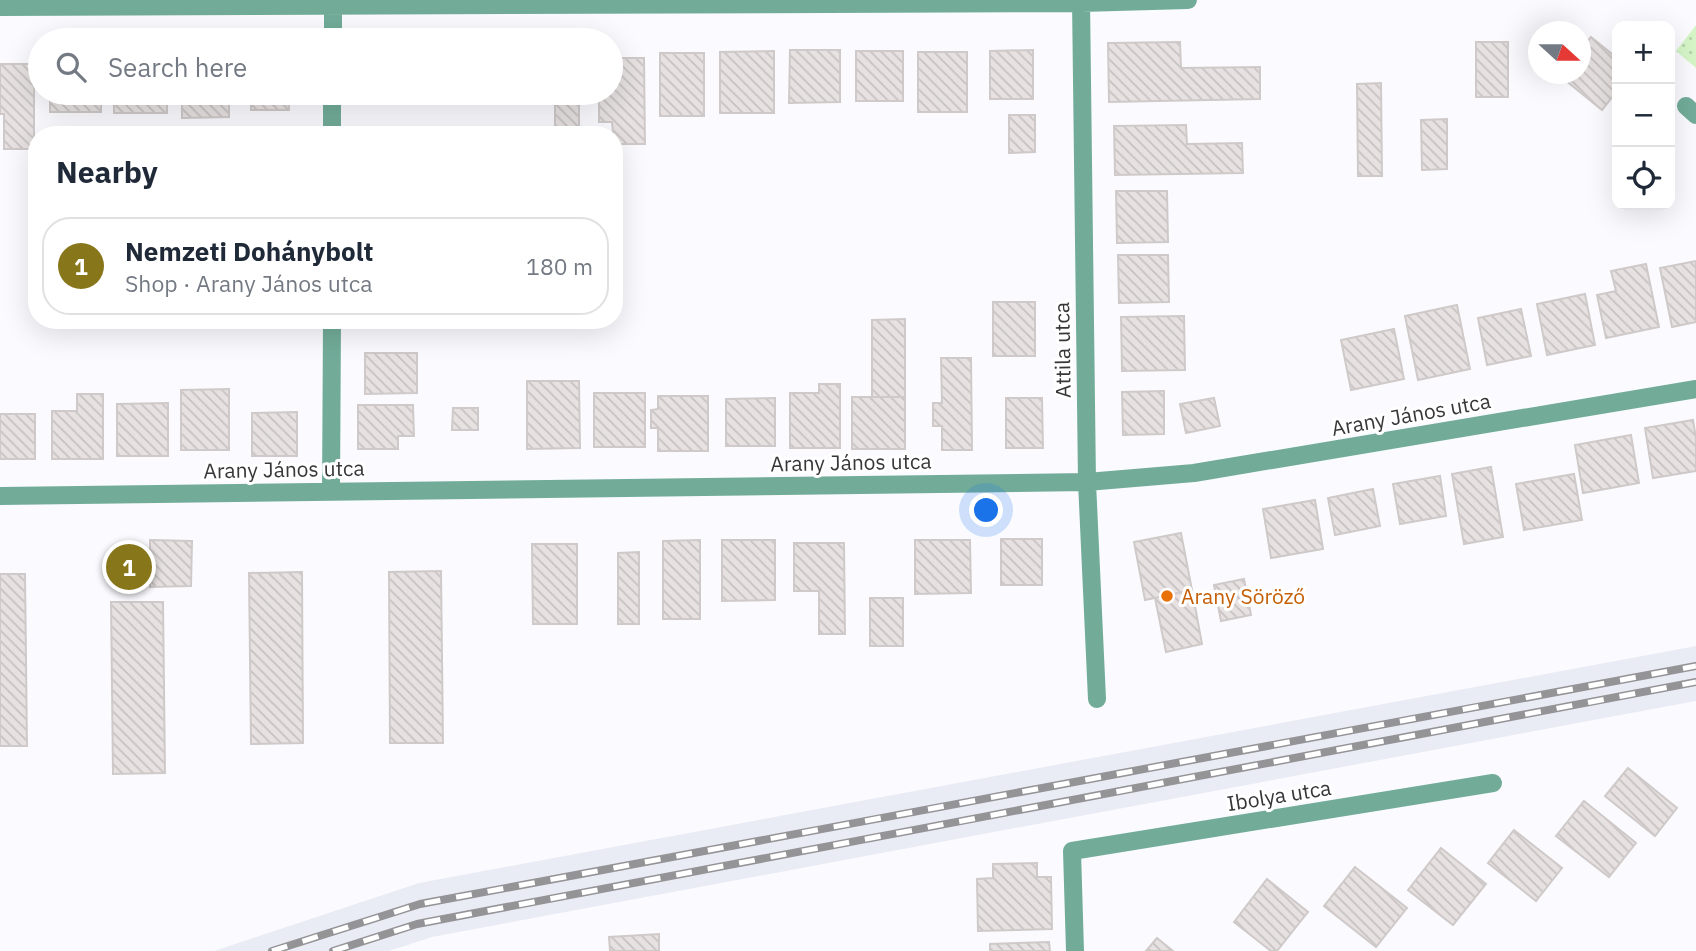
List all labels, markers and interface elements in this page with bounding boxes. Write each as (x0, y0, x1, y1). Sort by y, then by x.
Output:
north arrow (1528, 21, 1591, 84)
map controls (1612, 21, 1675, 210)
button: + (1612, 21, 1675, 84)
search box (28, 28, 623, 105)
icon: search (52, 48, 90, 86)
text: Search here (108, 50, 247, 84)
button: − (1612, 84, 1675, 147)
button: locate (1612, 147, 1675, 210)
text: Nearby (56, 152, 158, 191)
text: Nemzeti Dohánybolt (125, 234, 373, 268)
text: 1 (74, 251, 88, 281)
text: 180 m (526, 251, 593, 281)
text: Shop · Arany János utca (125, 268, 373, 298)
street label: Attila utca (1047, 302, 1077, 398)
street label: Arany János utca (1329, 386, 1493, 442)
street label: Arany János utca (770, 447, 932, 477)
street label: Arany János utca (203, 454, 365, 484)
your location (969, 493, 1003, 527)
pin: 1 (106, 541, 152, 593)
place label: Arany Söröző (1181, 582, 1305, 610)
marker: Arany Söröző (1159, 588, 1175, 604)
street label: Ibolya utca (1225, 773, 1333, 817)

